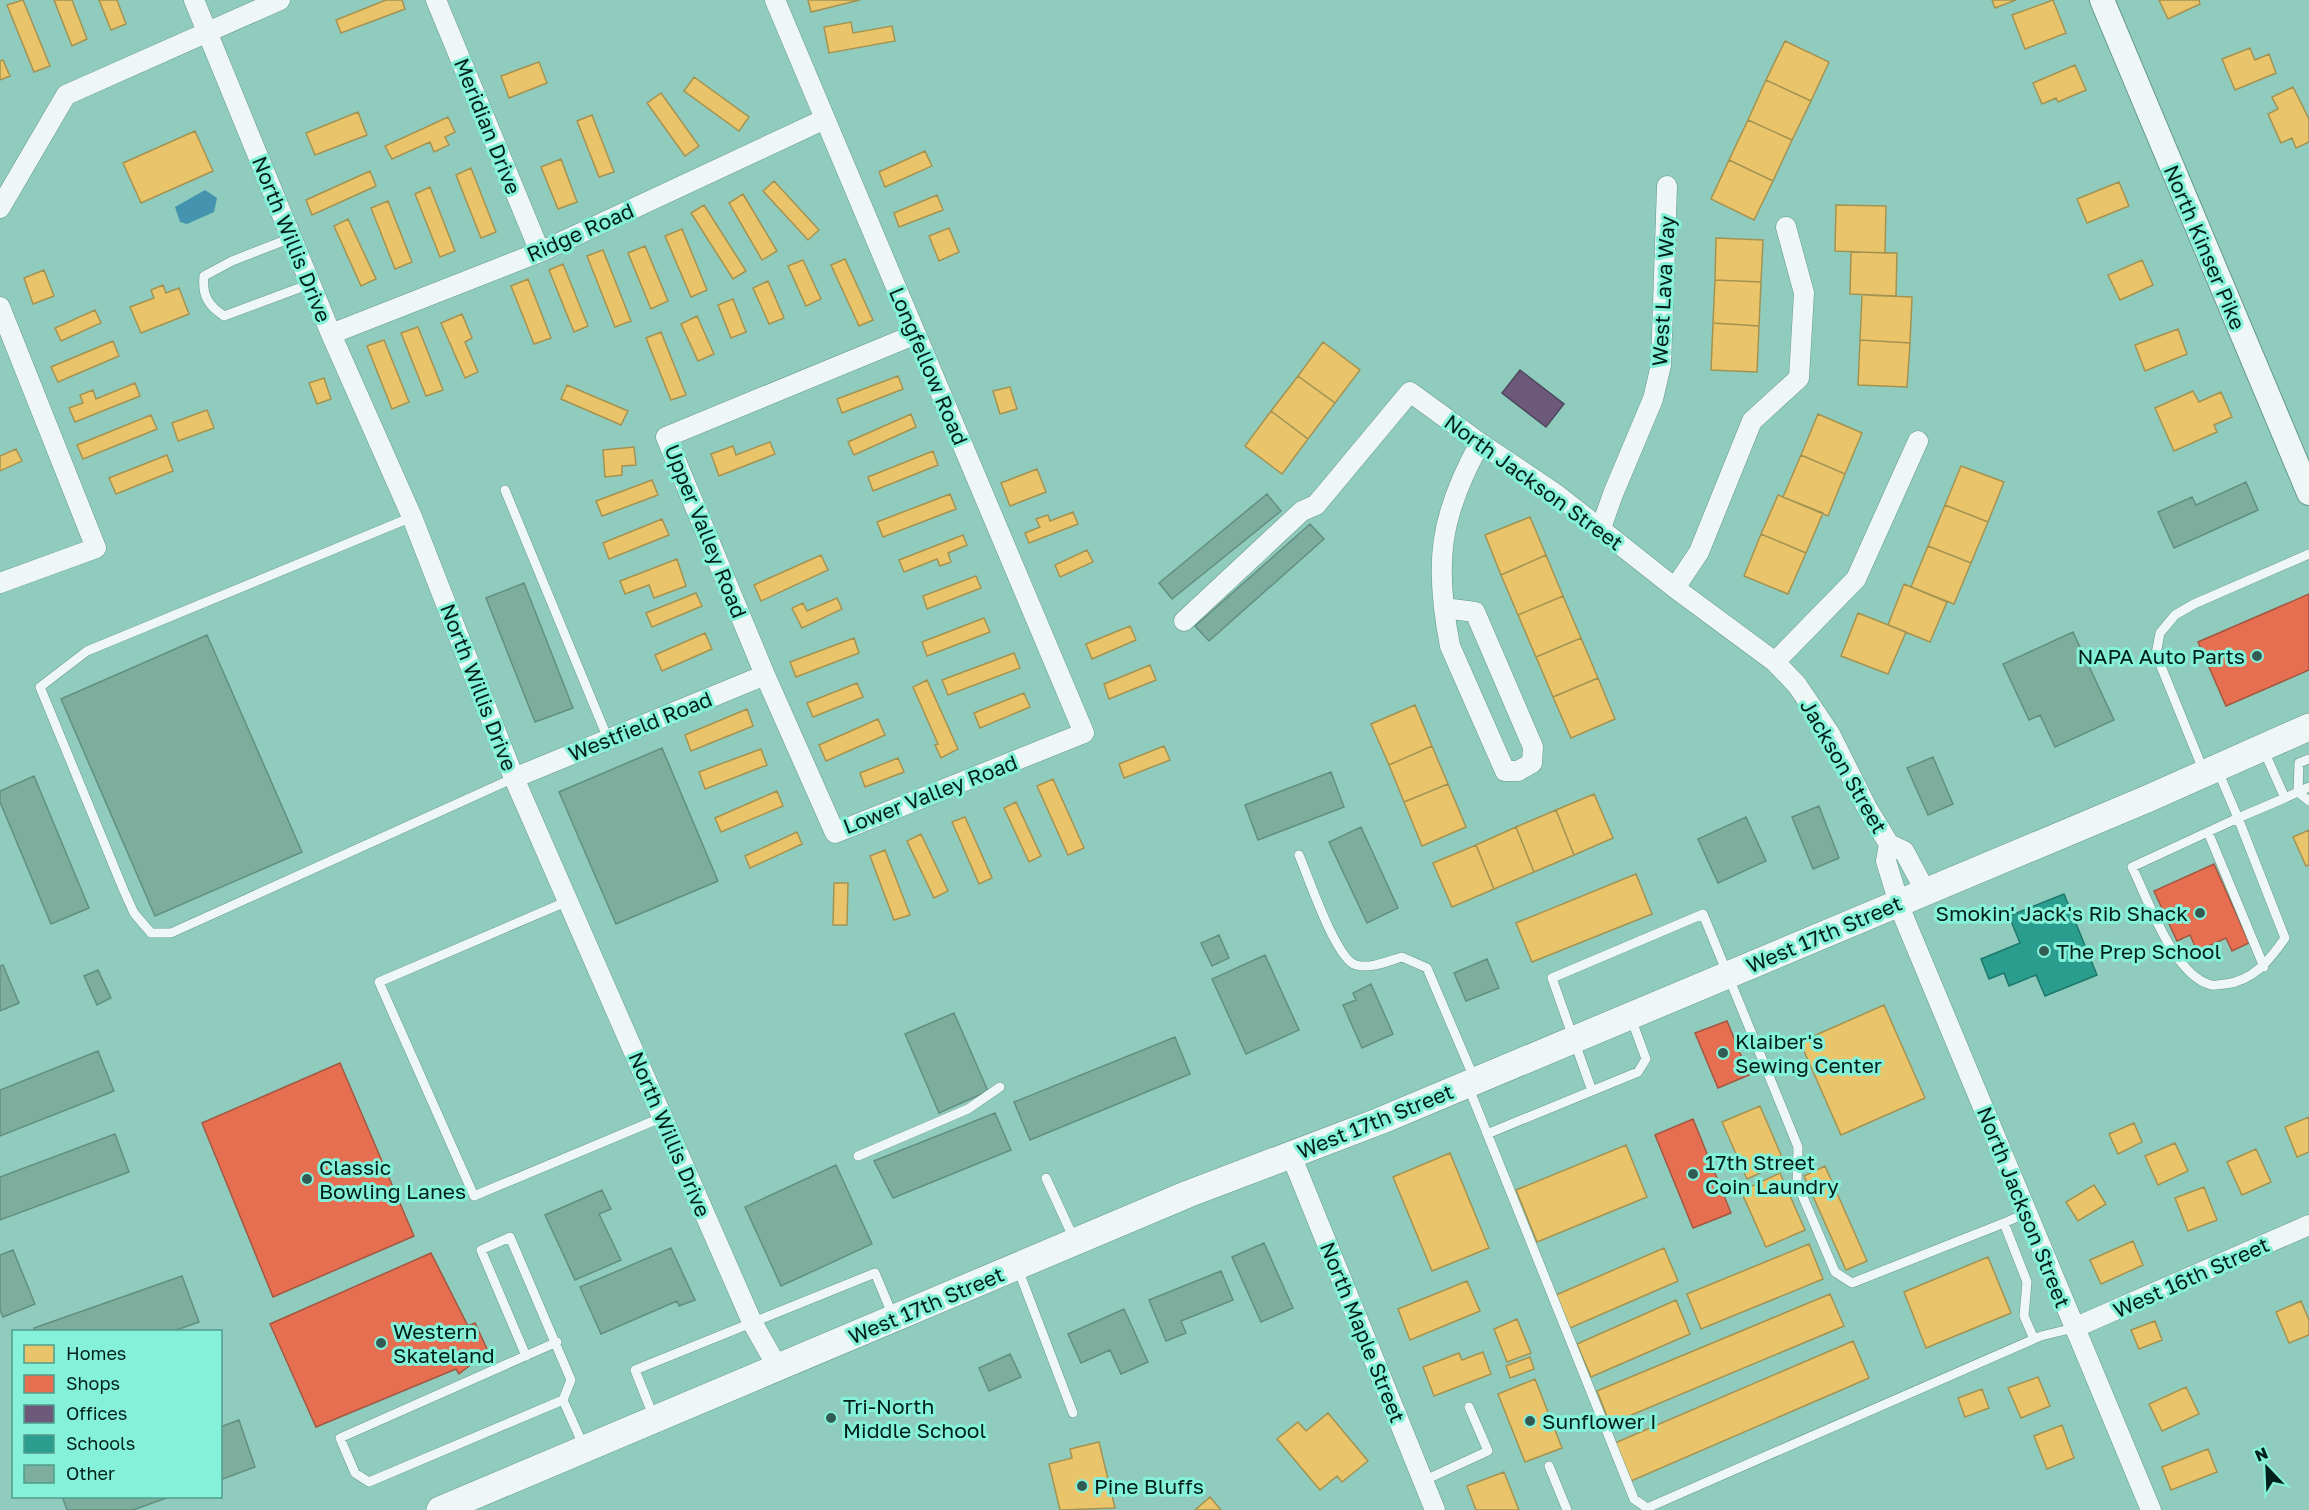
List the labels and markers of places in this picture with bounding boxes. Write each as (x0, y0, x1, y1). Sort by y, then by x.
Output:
place label: NAPA Auto Parts (2077, 643, 2245, 669)
marker: NAPA Auto Parts (2250, 649, 2264, 663)
place label: Smokin' Jack's Rib Shack (1935, 900, 2188, 926)
marker: Smokin' Jack's Rib Shack (2193, 906, 2207, 920)
place label: The Prep School (2056, 938, 2221, 964)
marker: The Prep School (2037, 944, 2051, 958)
place label: Klaiber's Sewing Center (1735, 1028, 1882, 1078)
marker: Klaiber's Sewing Center (1716, 1046, 1730, 1060)
place label: 17th Street Coin Laundry (1705, 1149, 1839, 1199)
place label: Classic Bowling Lanes (319, 1154, 466, 1204)
marker: 17th Street Coin Laundry (1686, 1167, 1700, 1181)
marker: Classic Bowling Lanes (300, 1172, 314, 1186)
place label: Western Skateland (393, 1318, 495, 1368)
marker: Western Skateland (374, 1336, 388, 1350)
place label: Tri-North Middle School (843, 1393, 986, 1443)
place label: Sunflower I (1542, 1408, 1657, 1434)
marker: Tri-North Middle School (824, 1411, 838, 1425)
marker: Sunflower I (1523, 1414, 1537, 1428)
place label: Pine Bluffs (1094, 1473, 1204, 1499)
marker: Pine Bluffs (1075, 1479, 1089, 1493)

